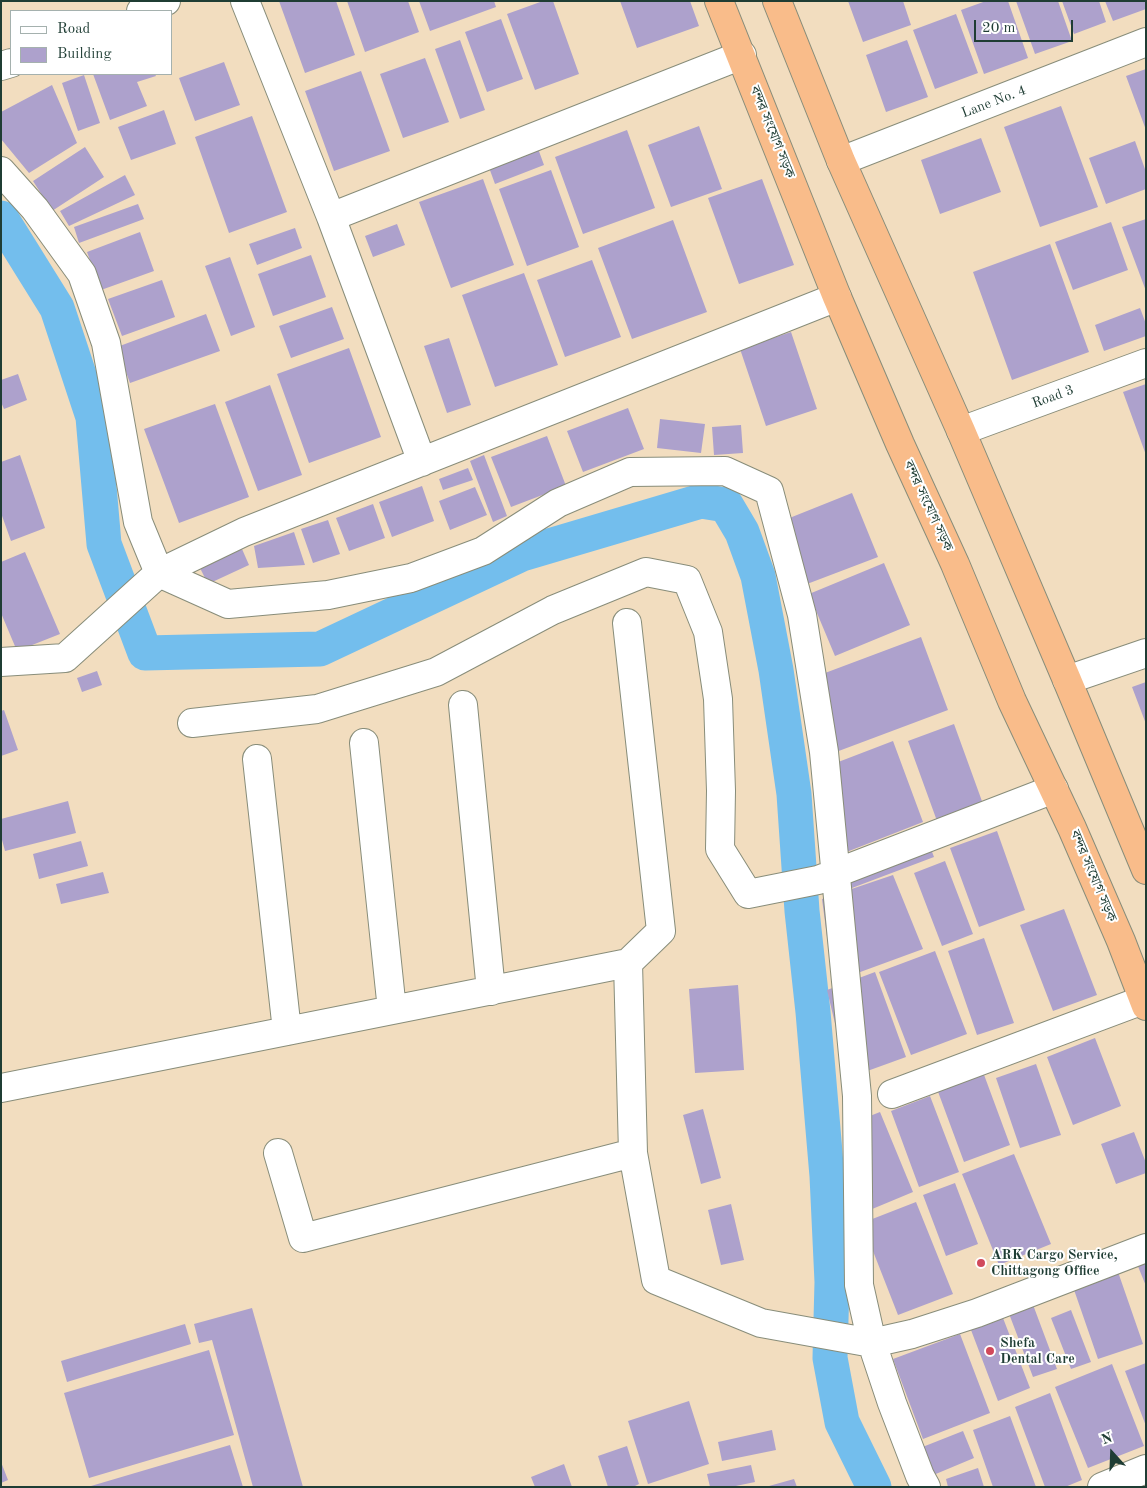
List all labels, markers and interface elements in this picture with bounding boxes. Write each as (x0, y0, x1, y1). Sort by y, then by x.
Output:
legend (10, 10, 172, 75)
scale bar (977, 10, 1076, 42)
text: 20 m (982, 21, 1016, 36)
text: Road (57, 22, 90, 37)
text: Building (57, 47, 112, 62)
street label: Lane No. 4 (959, 82, 1029, 122)
street label: বন্দর সংযোগ সড়ক (746, 83, 798, 181)
street label: Road 3 (1030, 382, 1076, 412)
street label: বন্দর সংযোগ সড়ক (900, 458, 956, 554)
street label: বন্দর সংযোগ সড়ক (1066, 828, 1120, 924)
place label: ARK Cargo Service, Chittagong Office (991, 1247, 1118, 1280)
marker: ARK Cargo Service, Chittagong Office (975, 1257, 987, 1269)
place label: Shefa Dental Care (1000, 1335, 1075, 1368)
marker: Shefa Dental Care (984, 1345, 996, 1357)
north arrow (1087, 1428, 1137, 1478)
text: N (1099, 1430, 1114, 1447)

